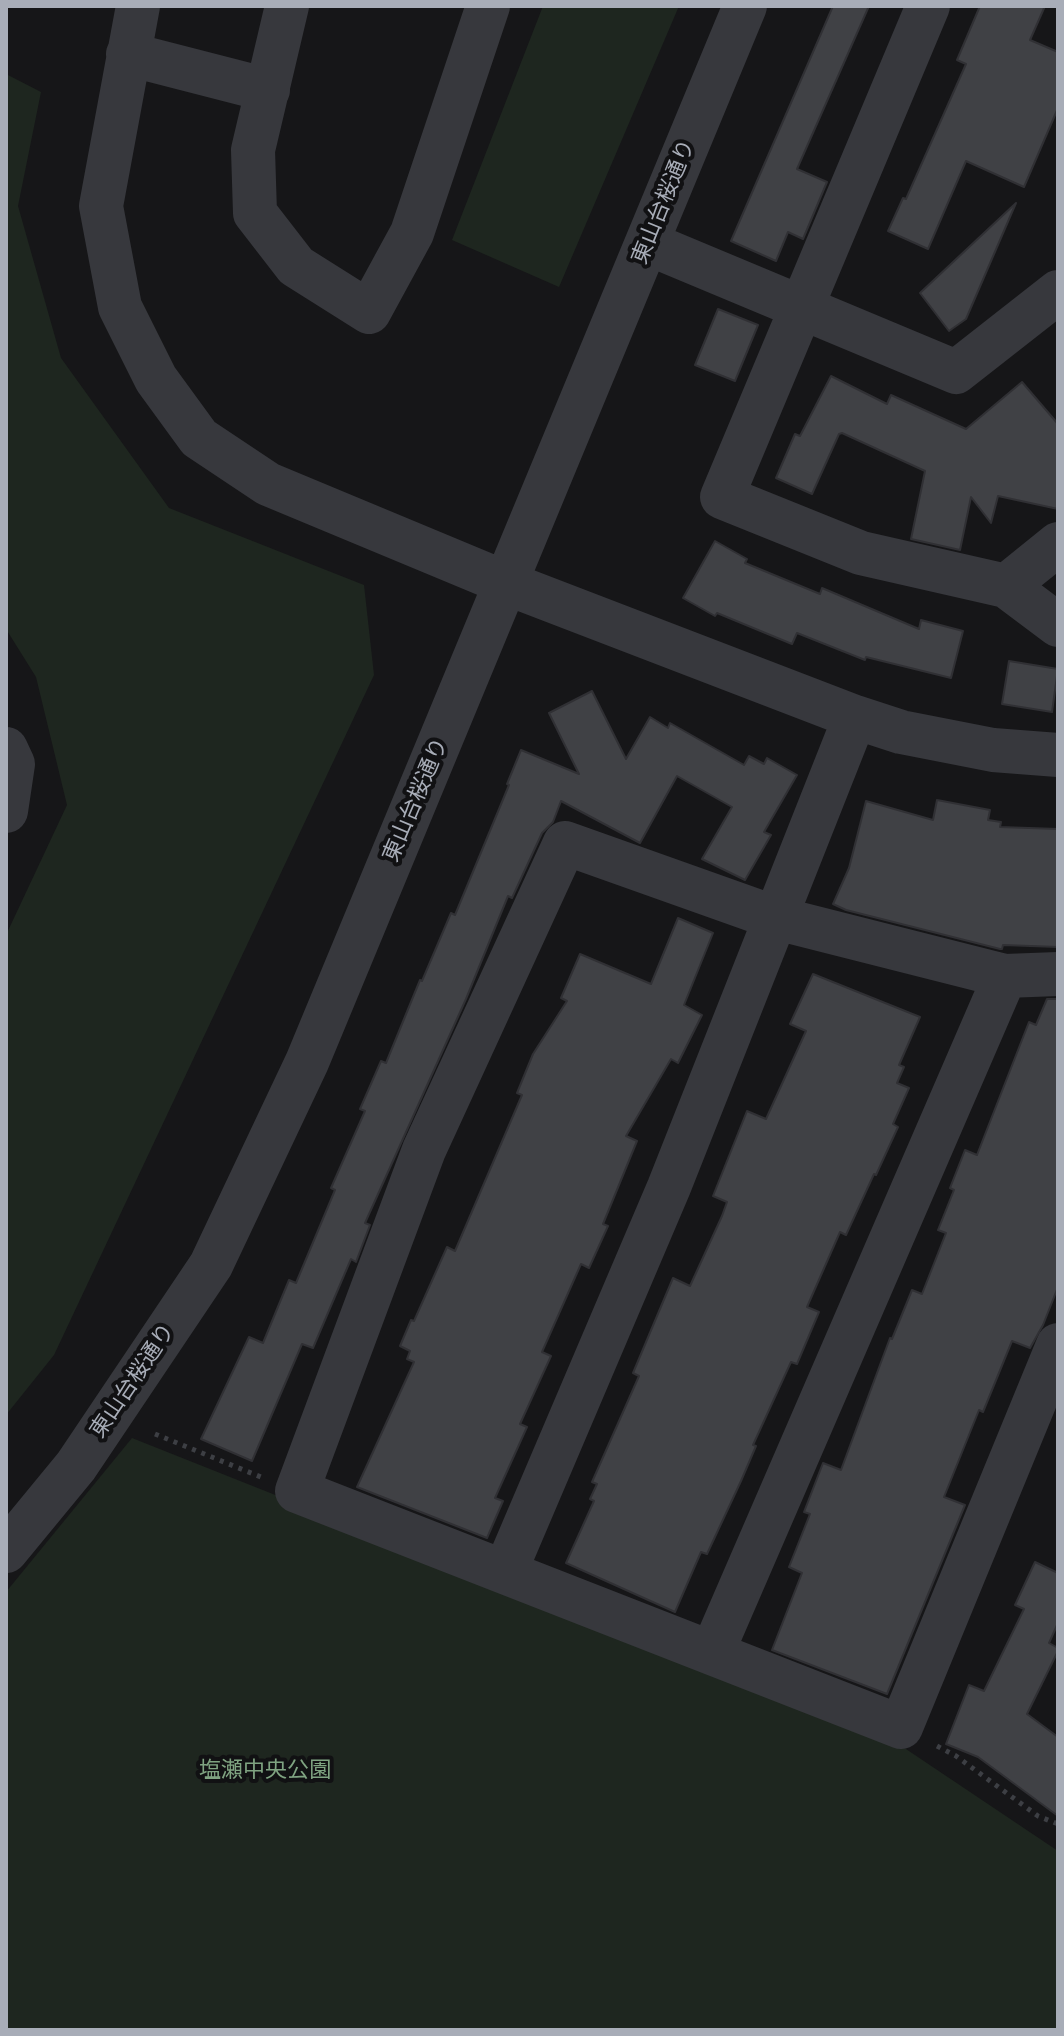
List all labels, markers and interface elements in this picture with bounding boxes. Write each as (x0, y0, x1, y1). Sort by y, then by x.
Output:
street label: 東山台桜通り (627, 136, 701, 268)
street label: 東山台桜通り (378, 734, 454, 866)
street label: 東山台桜通り (85, 1319, 181, 1443)
park label: 塩瀬中央公園 (199, 1758, 331, 1784)

